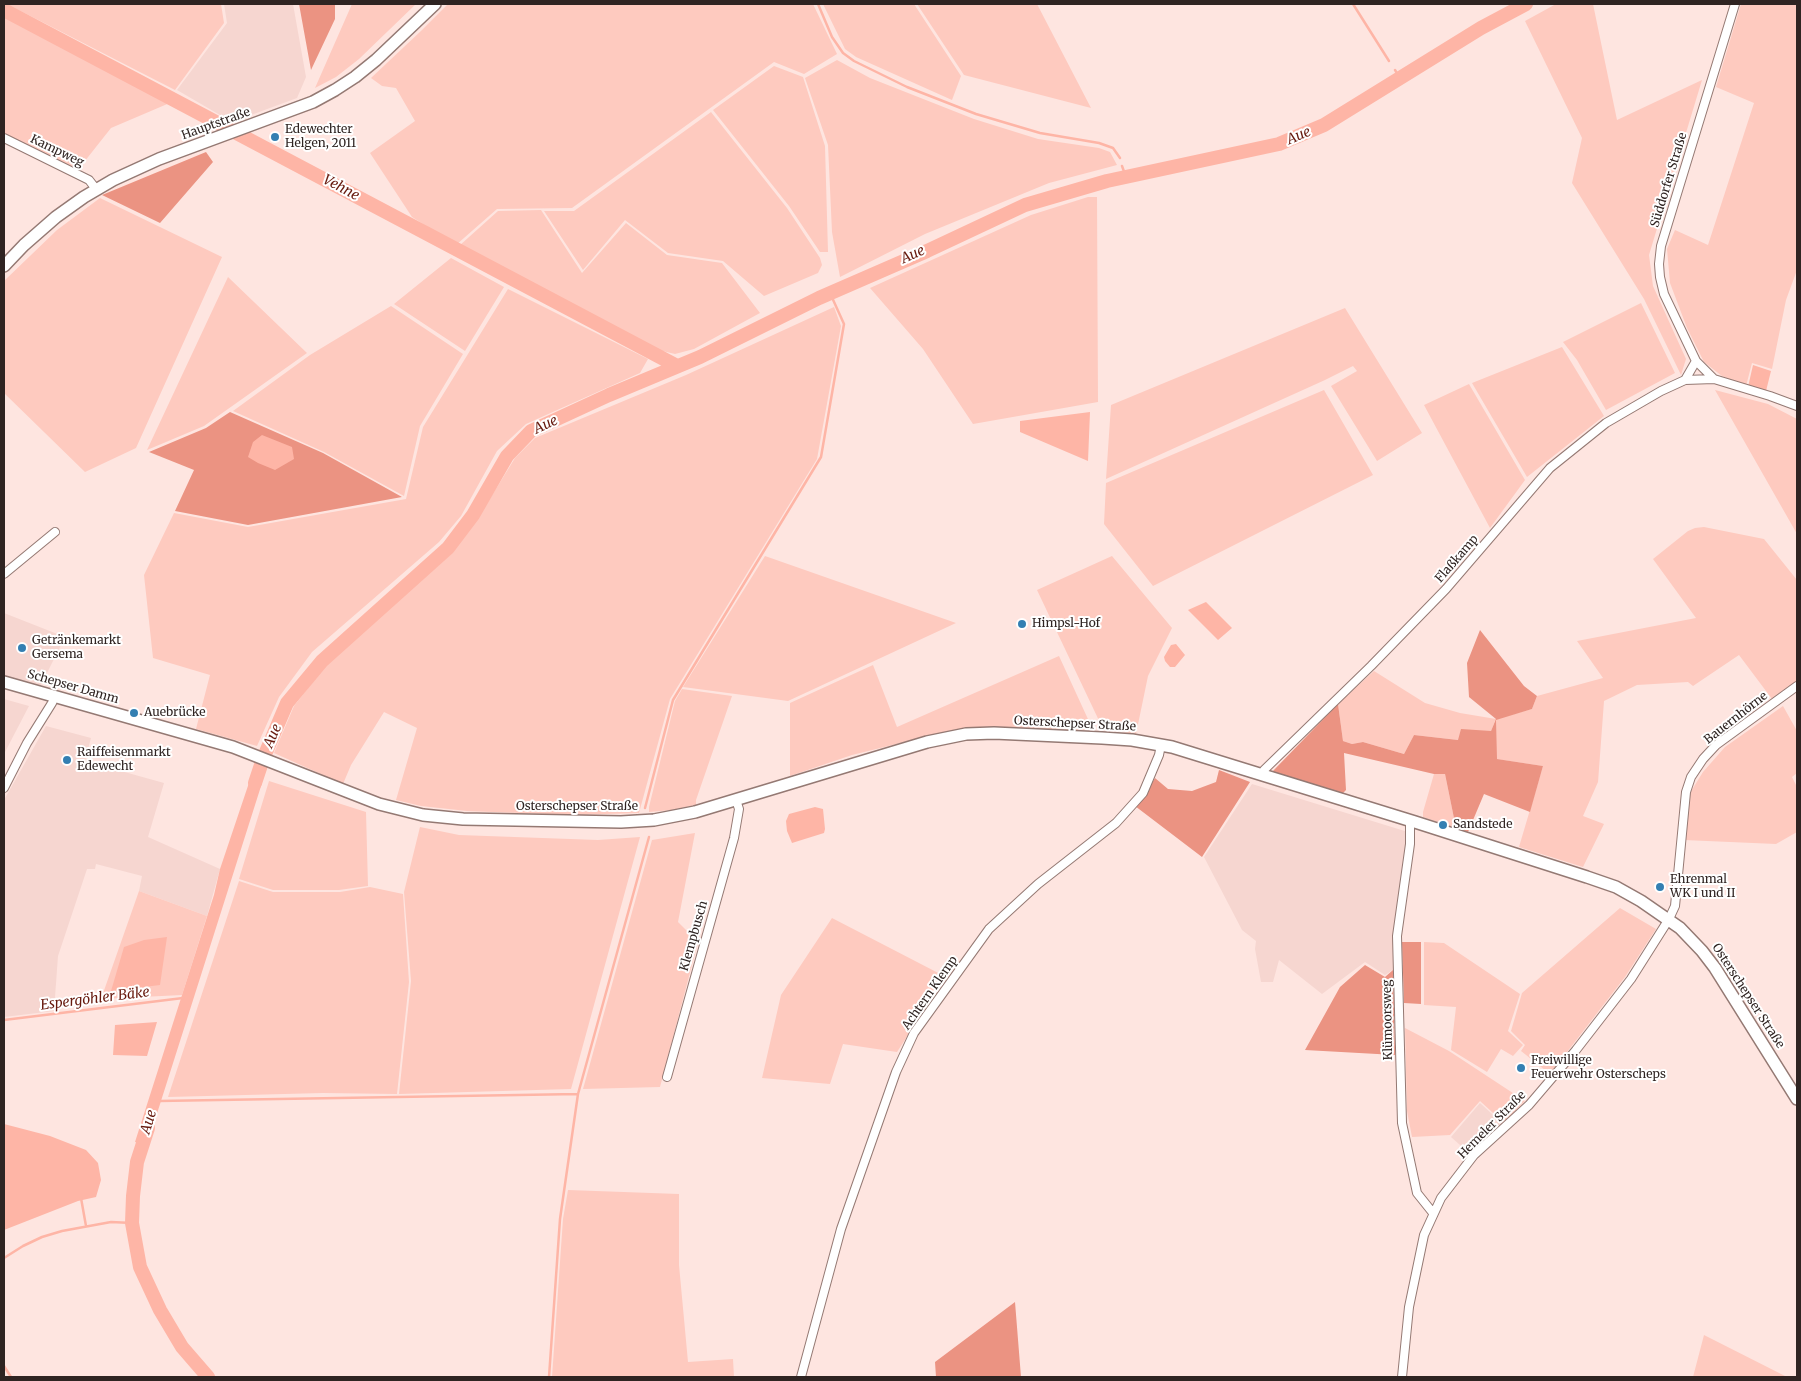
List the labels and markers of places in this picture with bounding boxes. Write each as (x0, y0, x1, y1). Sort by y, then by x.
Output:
place label: Edewechter Helgen, 2011 (285, 123, 356, 151)
marker: Edewechter Helgen, 2011 (269, 131, 281, 143)
place label: Himpsl-Hof (1032, 617, 1100, 631)
marker: Himpsl-Hof (1016, 618, 1028, 630)
place label: Getränkemarkt Gersema (32, 634, 121, 662)
marker: Getränkemarkt Gersema (16, 642, 28, 654)
place label: Auebrücke (144, 706, 205, 720)
marker: Auebrücke (128, 707, 140, 719)
place label: Raiffeisenmarkt Edewecht (77, 746, 171, 774)
marker: Raiffeisenmarkt Edewecht (61, 754, 73, 766)
place label: Sandstede (1453, 818, 1512, 832)
marker: Sandstede (1437, 819, 1449, 831)
place label: Ehrenmal WK I und II (1670, 873, 1735, 901)
marker: Ehrenmal WK I und II (1654, 881, 1666, 893)
place label: Freiwillige Feuerwehr Osterscheps (1531, 1054, 1666, 1082)
marker: Freiwillige Feuerwehr Osterscheps (1515, 1062, 1527, 1074)

